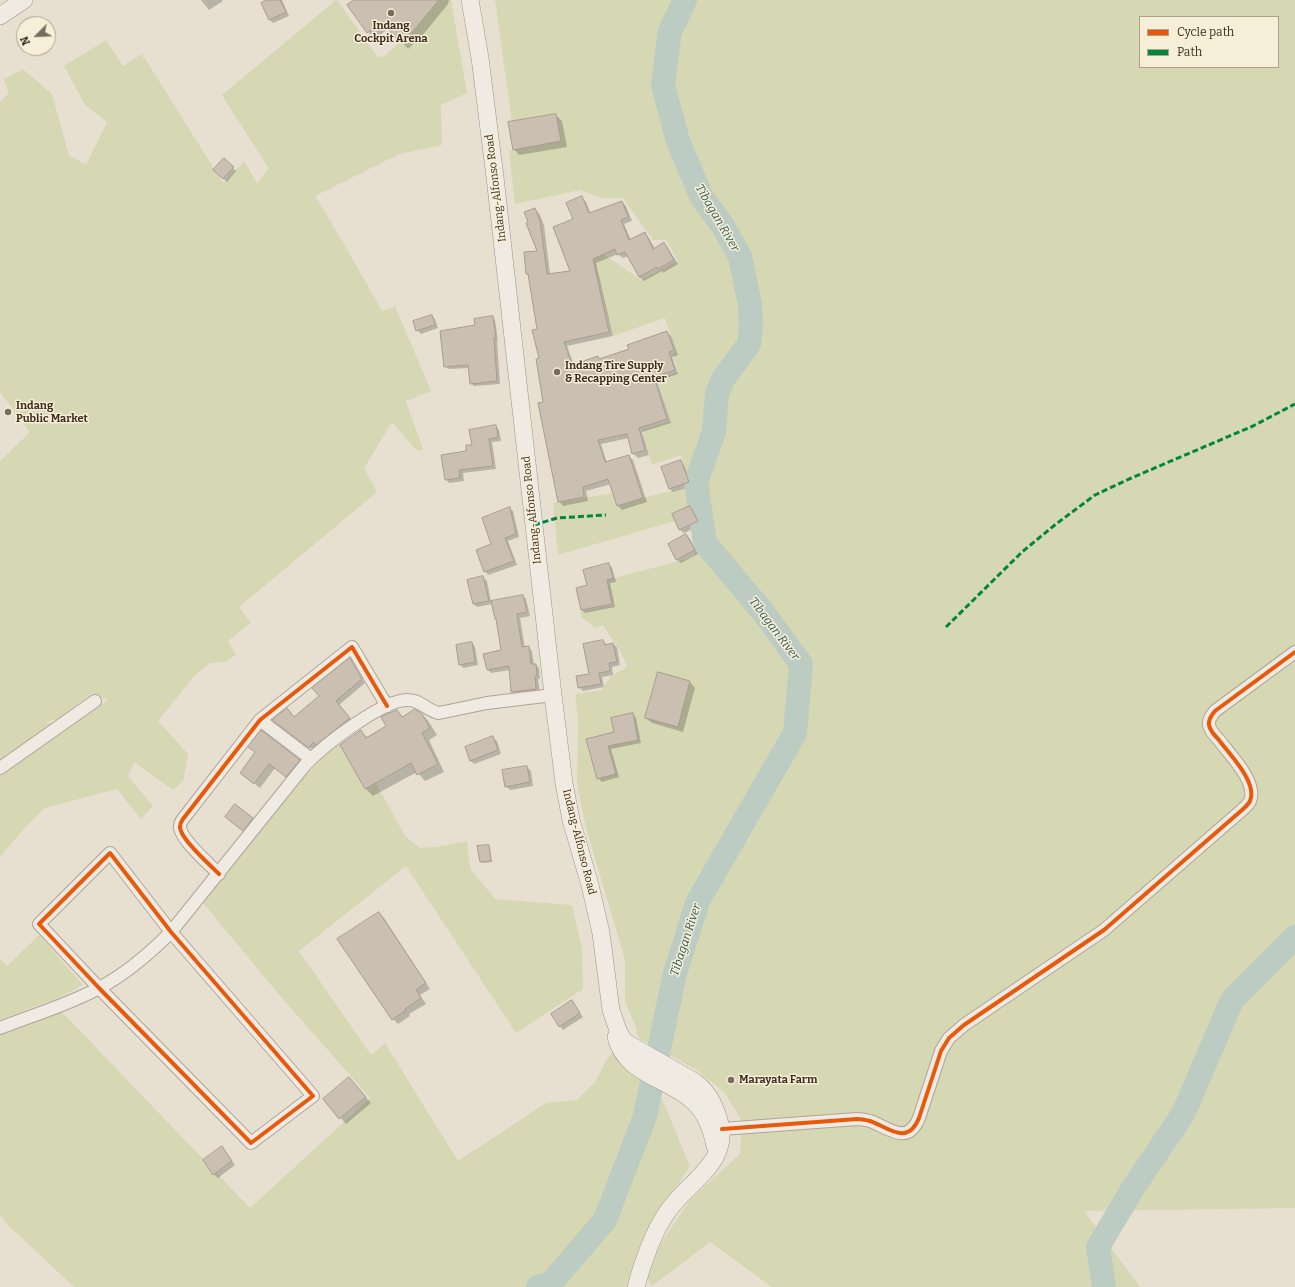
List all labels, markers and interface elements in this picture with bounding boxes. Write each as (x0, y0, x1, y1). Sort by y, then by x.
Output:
marker: Indang Cockpit Arena (386, 8, 396, 18)
north arrow (16, 16, 56, 56)
legend (1139, 16, 1279, 68)
place label: Indang Cockpit Arena (354, 19, 428, 45)
text: Cycle path (1177, 25, 1234, 39)
text: N (18, 34, 33, 47)
text: Path (1177, 45, 1202, 59)
street label: Indang-Alfonso Road (483, 133, 509, 243)
water label: Tibagan River (692, 182, 742, 254)
place label: Indang Tire Supply & Recapping Center (565, 359, 667, 385)
marker: Indang Tire Supply & Recapping Center (552, 367, 562, 377)
place label: Indang Public Market (16, 399, 88, 425)
marker: Indang Public Market (3, 407, 13, 417)
street label: Indang-Alfonso Road (520, 455, 544, 565)
water label: Tibagan River (746, 595, 802, 663)
street label: Indang-Alfonso Road (559, 788, 599, 896)
water label: Tibagan River (668, 902, 704, 978)
place label: Marayata Farm (739, 1073, 817, 1087)
marker: Marayata Farm (726, 1075, 736, 1085)

